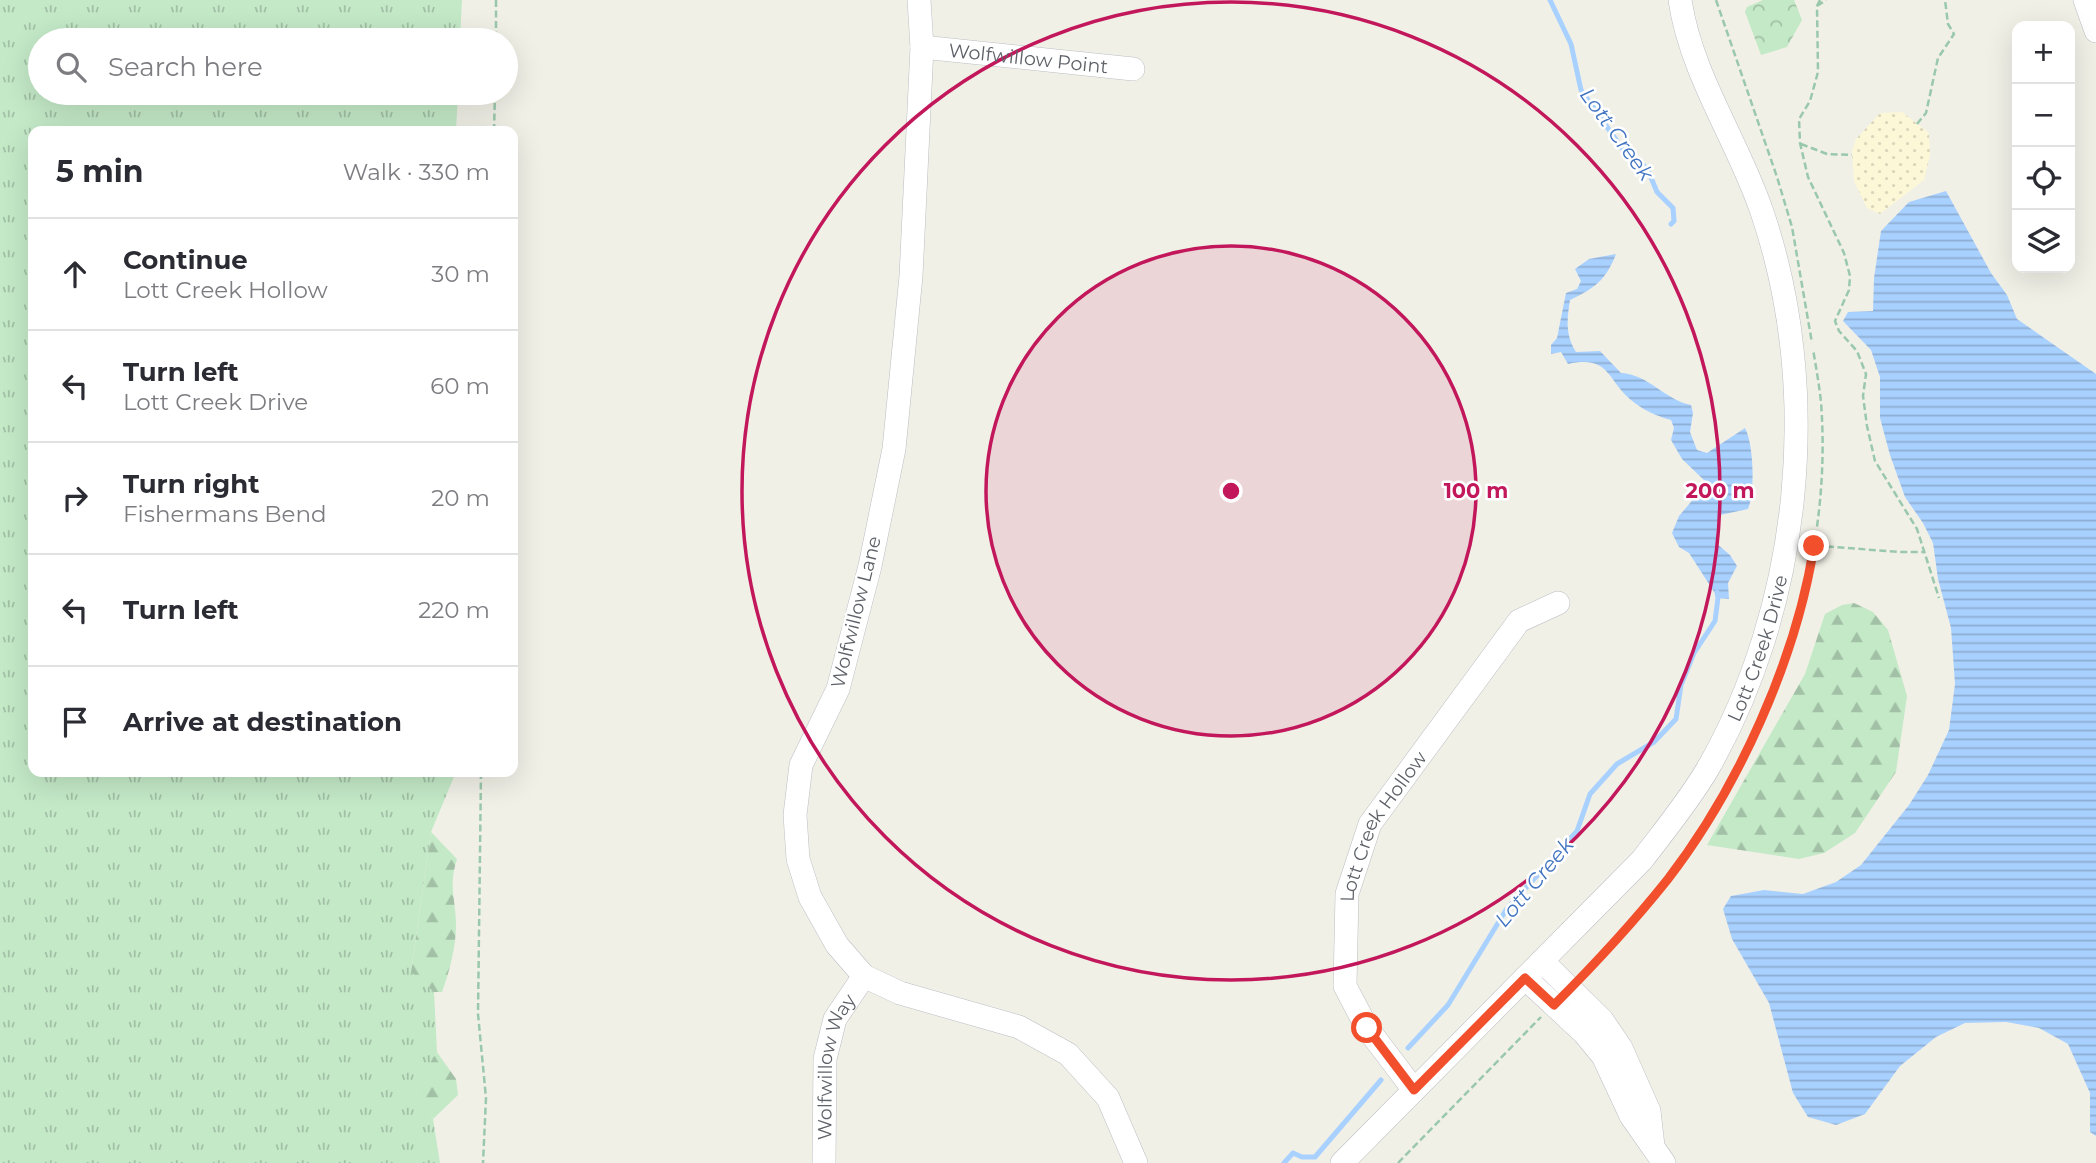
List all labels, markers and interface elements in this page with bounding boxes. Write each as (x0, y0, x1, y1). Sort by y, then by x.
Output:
map controls (2012, 21, 2075, 273)
button: + (2012, 21, 2075, 84)
search box (28, 28, 518, 105)
street label: Wolfwillow Point (948, 38, 1110, 78)
icon: search (52, 48, 90, 86)
text: Search here (108, 51, 263, 83)
water label: Lott Creek (1575, 83, 1660, 187)
button: − (2012, 84, 2075, 147)
button: locate (2012, 147, 2075, 210)
text: 5 min (56, 153, 144, 190)
text: Walk · 330 m (343, 158, 490, 186)
button: layers (2012, 210, 2075, 273)
text: Continue (123, 244, 248, 276)
icon: ahead (56, 255, 94, 293)
text: 30 m (431, 260, 490, 288)
text: Lott Creek Hollow (123, 276, 328, 304)
text: Turn left (123, 356, 239, 388)
icon: left (56, 367, 94, 405)
text: 60 m (430, 372, 490, 400)
text: Lott Creek Drive (123, 388, 308, 416)
text: Turn right (123, 468, 259, 500)
text: 100 m (1444, 478, 1508, 503)
text: 200 m (1686, 478, 1754, 503)
icon: right (56, 479, 94, 517)
centre of rings (1219, 479, 1243, 503)
text: 20 m (431, 484, 490, 512)
text: Fishermans Bend (123, 500, 327, 528)
route end (1798, 530, 1829, 561)
street label: Wolfwillow Lane (826, 534, 886, 690)
street label: Lott Creek Drive (1722, 573, 1792, 725)
icon: left (56, 591, 94, 629)
text: Turn left (123, 594, 239, 626)
text: 220 m (418, 596, 490, 624)
icon: arrive (56, 703, 94, 741)
text: Arrive at destination (123, 706, 402, 738)
street label: Lott Creek Hollow (1335, 746, 1431, 902)
water label: Lott Creek (1489, 831, 1580, 932)
street label: Wolfwillow Way (813, 989, 861, 1140)
route start (1351, 1012, 1382, 1043)

